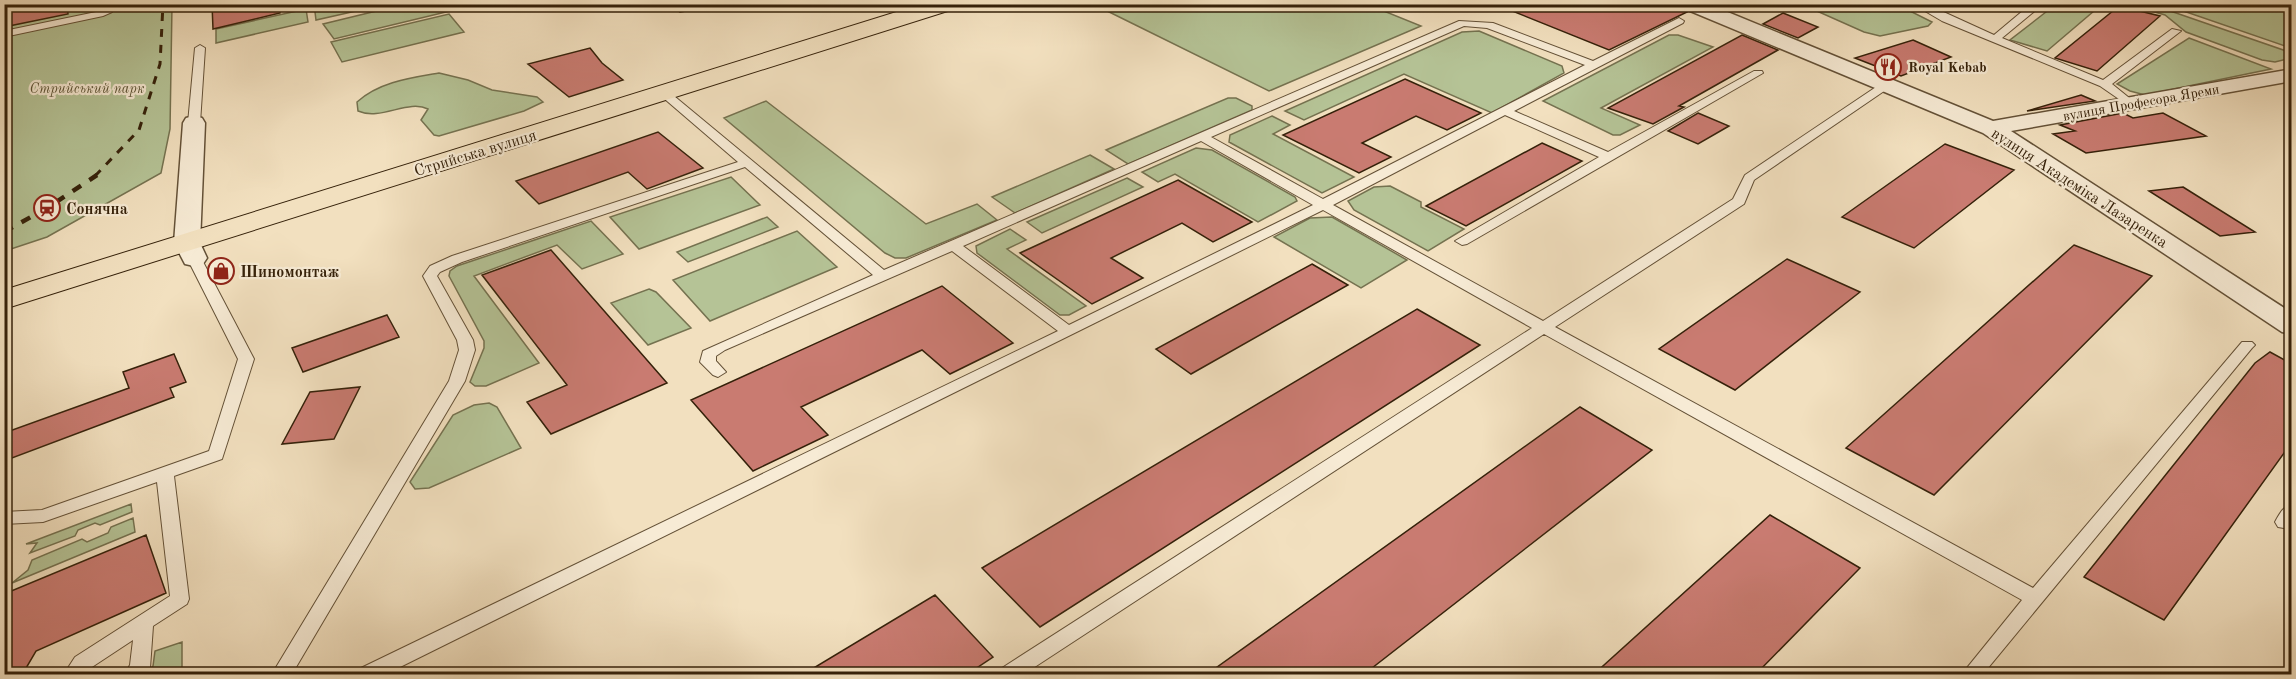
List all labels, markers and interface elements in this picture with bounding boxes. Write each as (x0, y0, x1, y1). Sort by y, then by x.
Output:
restaurant icon: Royal Kebab (1873, 52, 1903, 82)
place label: Royal Kebab (1908, 61, 1987, 75)
park label: Стрийський парк (30, 82, 145, 97)
street label: вулиця Професора Яреми (2062, 82, 2221, 125)
street label: вулиця Академіка Лазаренка (1988, 126, 2170, 252)
street label: Стрийська вулиця (413, 128, 539, 180)
station icon: Сонячна (32, 193, 62, 223)
place label: Сонячна (66, 202, 128, 218)
shop icon: Шиномонтаж (206, 256, 236, 286)
place label: Шиномонтаж (240, 265, 340, 281)

